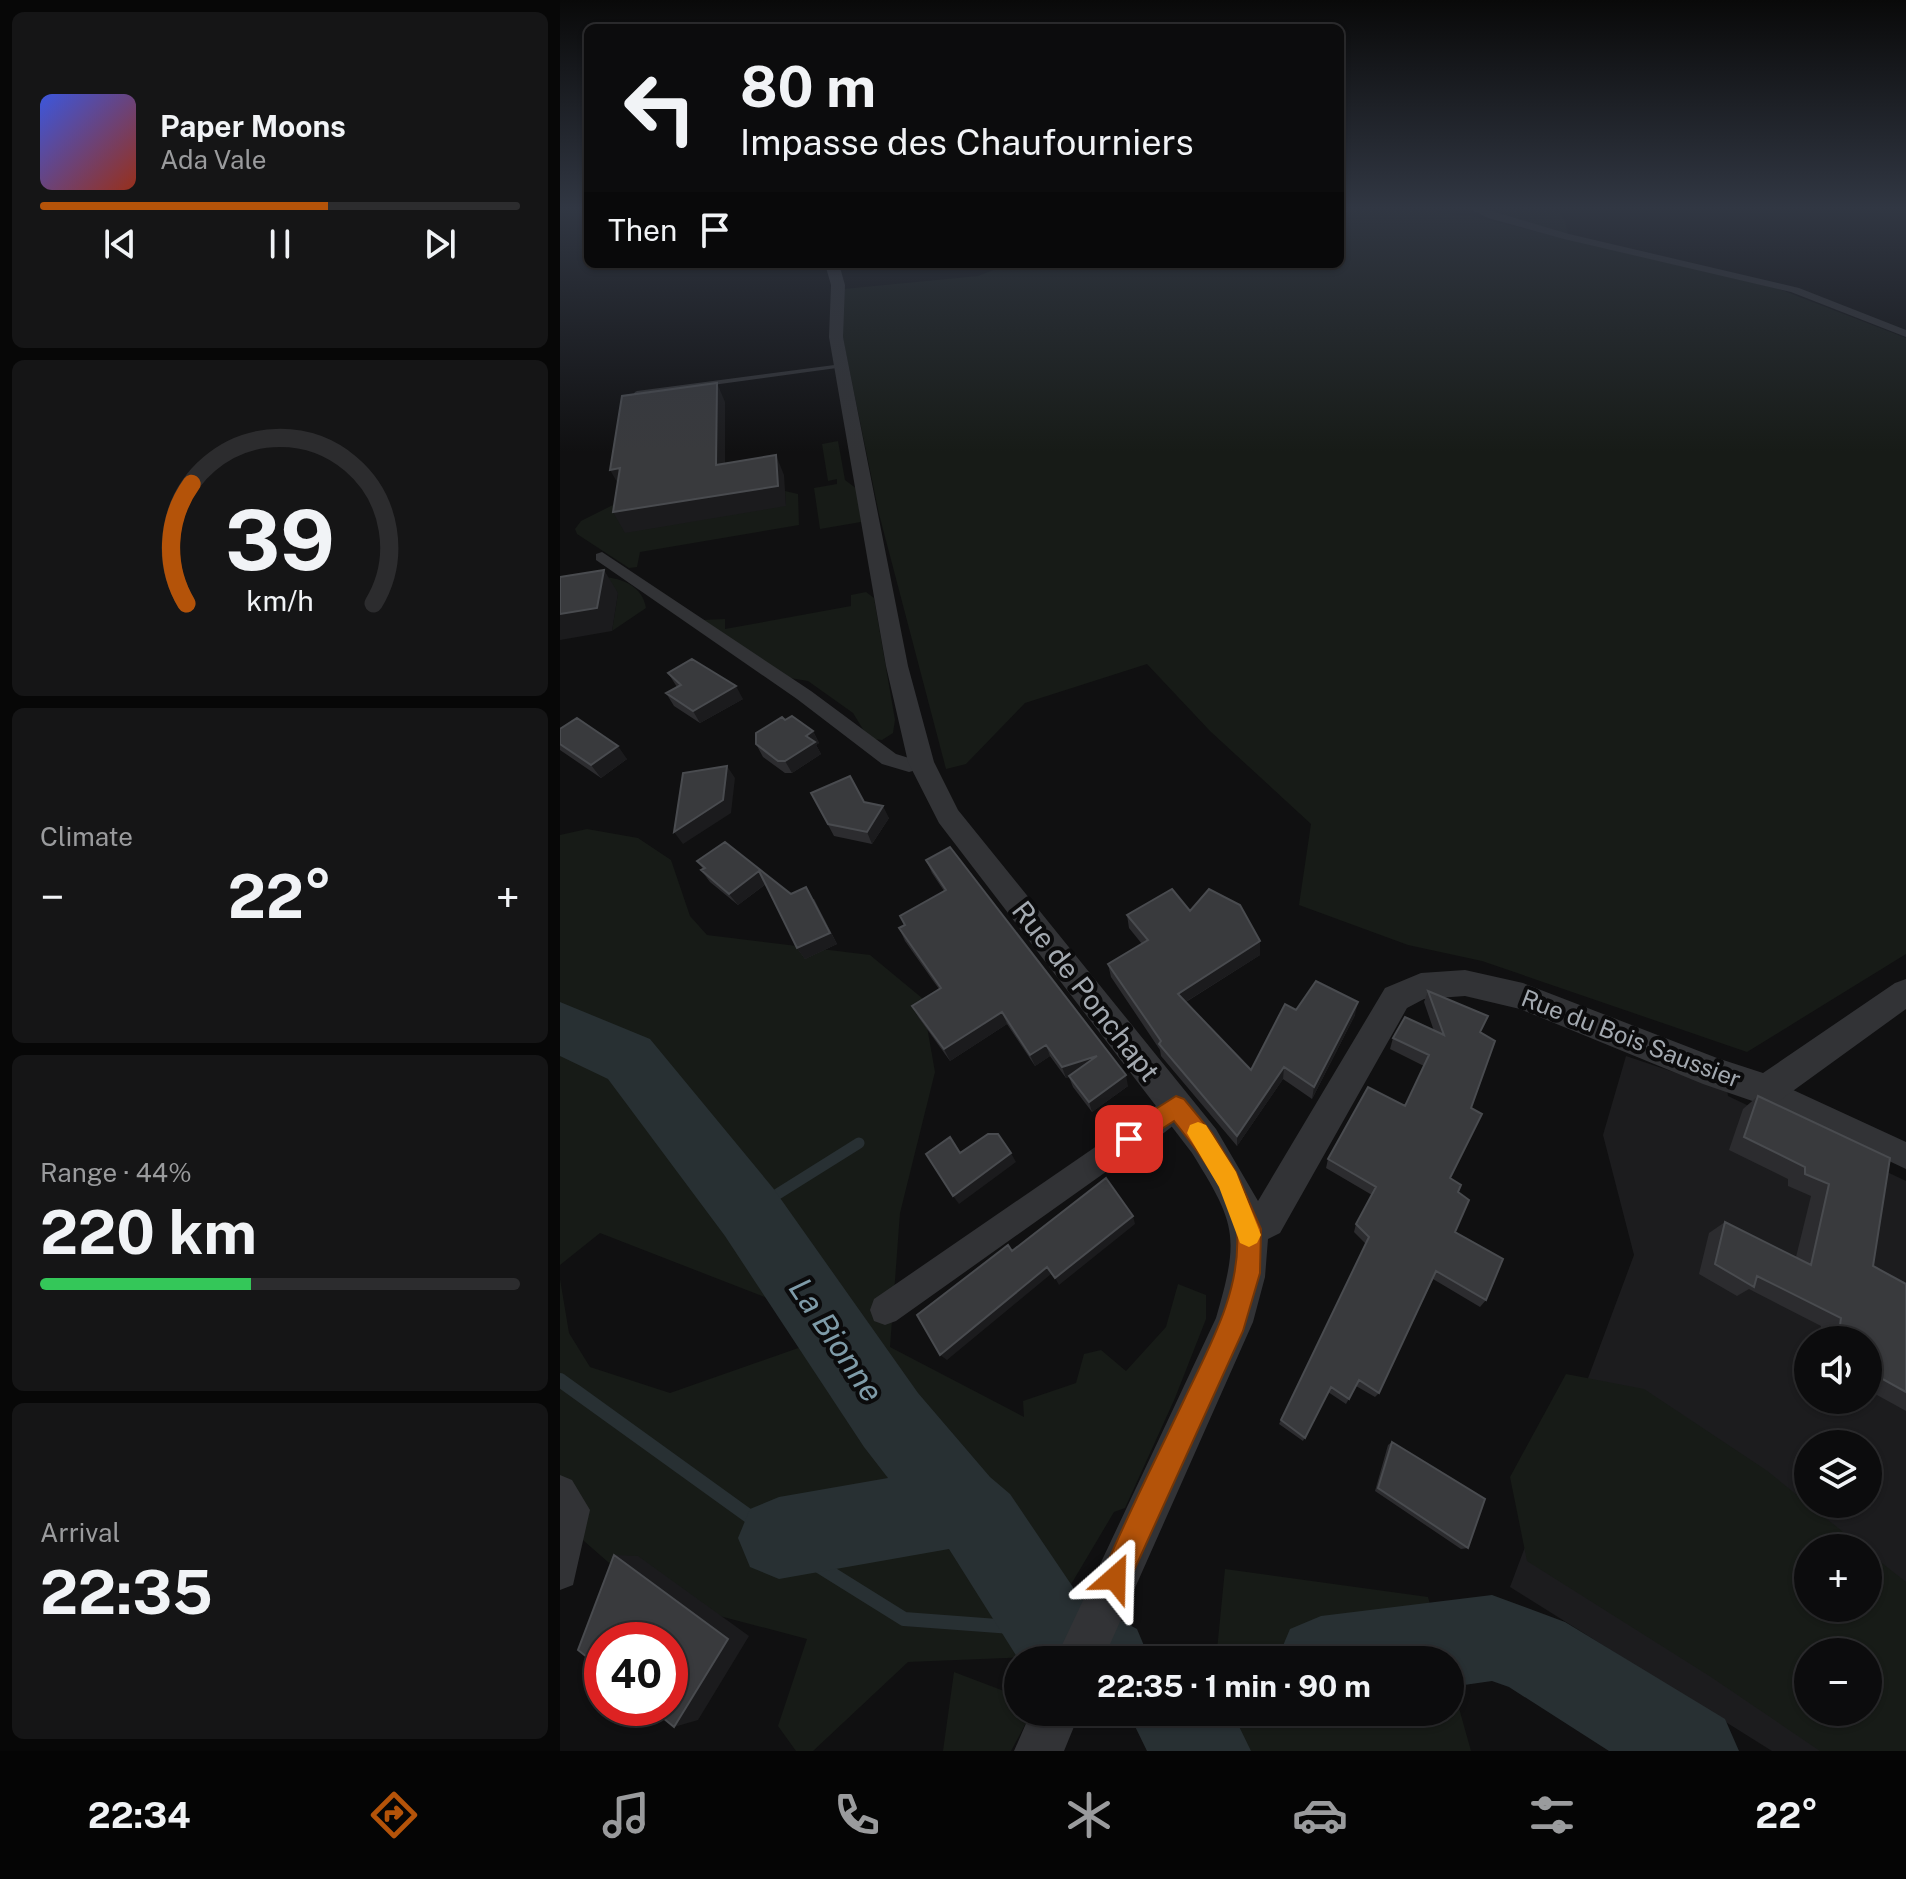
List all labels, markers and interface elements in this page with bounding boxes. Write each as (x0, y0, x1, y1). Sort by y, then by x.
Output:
text: 80 m (740, 54, 876, 120)
icon: left (608, 56, 712, 160)
text: Paper Moons (160, 108, 346, 144)
text: Impasse des Chaufourniers (740, 121, 1194, 163)
text: Ada Vale (160, 144, 266, 175)
icon: arrive (693, 208, 737, 252)
text: Then (608, 212, 677, 248)
icon: previous (98, 222, 142, 266)
icon: pause (258, 222, 302, 266)
icon: next (418, 222, 462, 266)
text: 39 (225, 490, 335, 588)
text: km/h (246, 584, 314, 617)
text: Climate (40, 821, 133, 852)
text: 22° (228, 861, 332, 932)
text: − (40, 871, 64, 923)
text: + (496, 871, 520, 923)
street label: Rue de Ponchapt (1006, 894, 1167, 1087)
street label: Rue du Bois Saussier (1518, 983, 1745, 1093)
pin (1095, 1105, 1163, 1173)
icon: arrive (1107, 1117, 1151, 1161)
text: Range · 44% (40, 1157, 192, 1188)
text: 220 km (40, 1197, 257, 1268)
water label: La Bionne (782, 1271, 891, 1409)
map controls (1794, 1326, 1882, 1726)
button: sound (1794, 1326, 1882, 1414)
button: layers (1794, 1430, 1882, 1518)
text: Arrival (40, 1517, 120, 1548)
button: + (1794, 1534, 1882, 1622)
position arrow (1073, 1536, 1157, 1620)
text: 22:35 (40, 1557, 213, 1628)
speed limit sign: 40 (584, 1622, 688, 1726)
button: − (1794, 1638, 1882, 1726)
text: 22:35 · 1 min · 90 m (1097, 1668, 1371, 1704)
icon: directions (366, 1787, 422, 1843)
icon: music (598, 1787, 654, 1843)
icon: phone (829, 1787, 885, 1843)
icon: climate (1061, 1787, 1117, 1843)
icon: car (1292, 1787, 1348, 1843)
icon: filters (1524, 1787, 1580, 1843)
text: 22:34 (88, 1794, 191, 1836)
text: 22° (1755, 1794, 1818, 1836)

